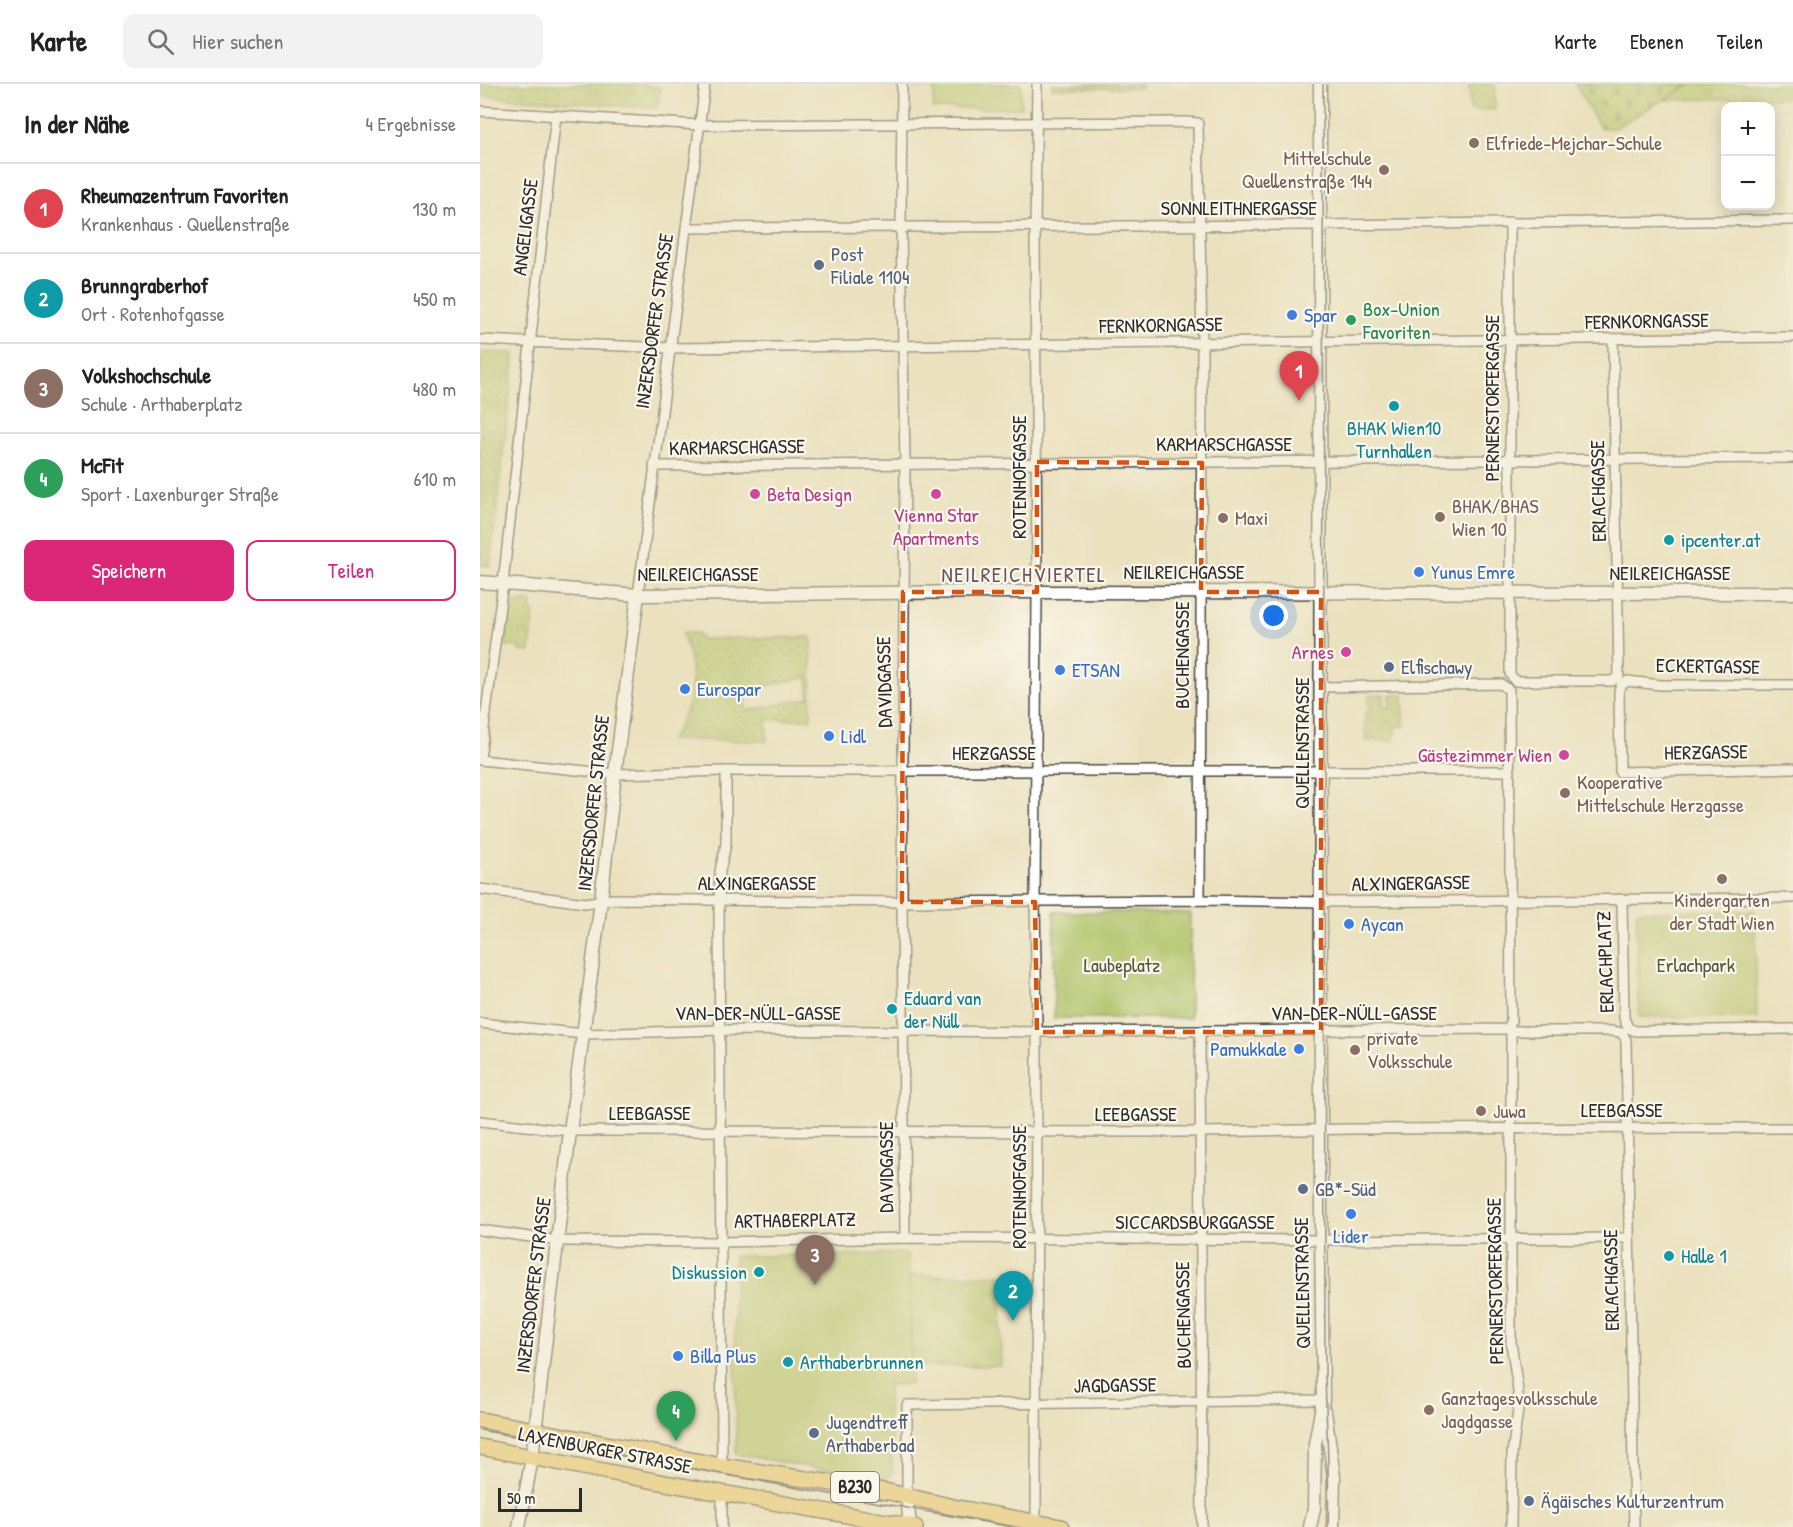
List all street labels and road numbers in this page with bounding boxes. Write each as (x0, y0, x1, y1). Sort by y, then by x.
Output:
street label: ANGELIGASSE (505, 177, 544, 277)
street label: SONNLEITHNERGASSE (1161, 194, 1317, 221)
street label: INZERSDORFER STRASSE (628, 231, 679, 410)
street label: FERNKORNGASSE (1584, 306, 1709, 335)
street label: FERNKORNGASSE (1098, 310, 1223, 339)
street label: PERNERSTORFERGASSE (1478, 314, 1505, 481)
street label: ROTENHOFGASSE (1005, 415, 1032, 539)
street label: KARMARSCHGASSE (1156, 430, 1292, 457)
street label: KARMARSCHGASSE (669, 432, 805, 461)
street label: ERLACHGASSE (1583, 440, 1612, 542)
street label: NEILREICHGASSE (1123, 558, 1245, 585)
street label: NEILREICHGASSE (1609, 559, 1731, 586)
street label: NEILREICHGASSE (637, 560, 759, 587)
street label: BUCHENGASSE (1168, 601, 1195, 709)
street label: DAVIDGASSE (869, 636, 898, 728)
street label: ECKERTGASSE (1656, 651, 1760, 680)
street label: QUELLENSTRASSE (1288, 677, 1315, 809)
street label: INZERSDORFER STRASSE (570, 713, 615, 892)
street label: HERZGASSE (1664, 737, 1748, 766)
street label: HERZGASSE (952, 739, 1036, 766)
street label: ALXINGERGASSE (1351, 868, 1471, 897)
street label: ALXINGERGASSE (698, 869, 816, 896)
street label: ERLACHPLATZ (1589, 911, 1620, 1013)
street label: VAN-DER-NÜLL-GASSE (675, 999, 841, 1026)
street label: VAN-DER-NÜLL-GASSE (1271, 999, 1437, 1026)
street label: LEEBGASSE (1581, 1096, 1663, 1123)
street label: LEEBGASSE (609, 1099, 691, 1126)
street label: LEEBGASSE (1095, 1100, 1177, 1127)
street label: DAVIDGASSE (872, 1121, 899, 1213)
street label: ROTENHOFGASSE (1005, 1125, 1032, 1249)
street label: INZERSDORFER STRASSE (508, 1195, 557, 1374)
street label: PERNERSTORFERGASSE (1480, 1197, 1509, 1365)
street label: ARTHABERPLATZ (734, 1205, 856, 1234)
street label: SICCARDSBURGGASSE (1115, 1208, 1275, 1235)
street label: QUELLENSTRASSE (1287, 1217, 1316, 1349)
street label: ERLACHGASSE (1596, 1229, 1625, 1331)
street label: BUCHENGASSE (1168, 1261, 1197, 1369)
street label: JAGDGASSE (1073, 1370, 1157, 1399)
street label: LAXENBURGER STRASSE (516, 1420, 694, 1480)
road number: B230 (831, 1472, 879, 1502)

